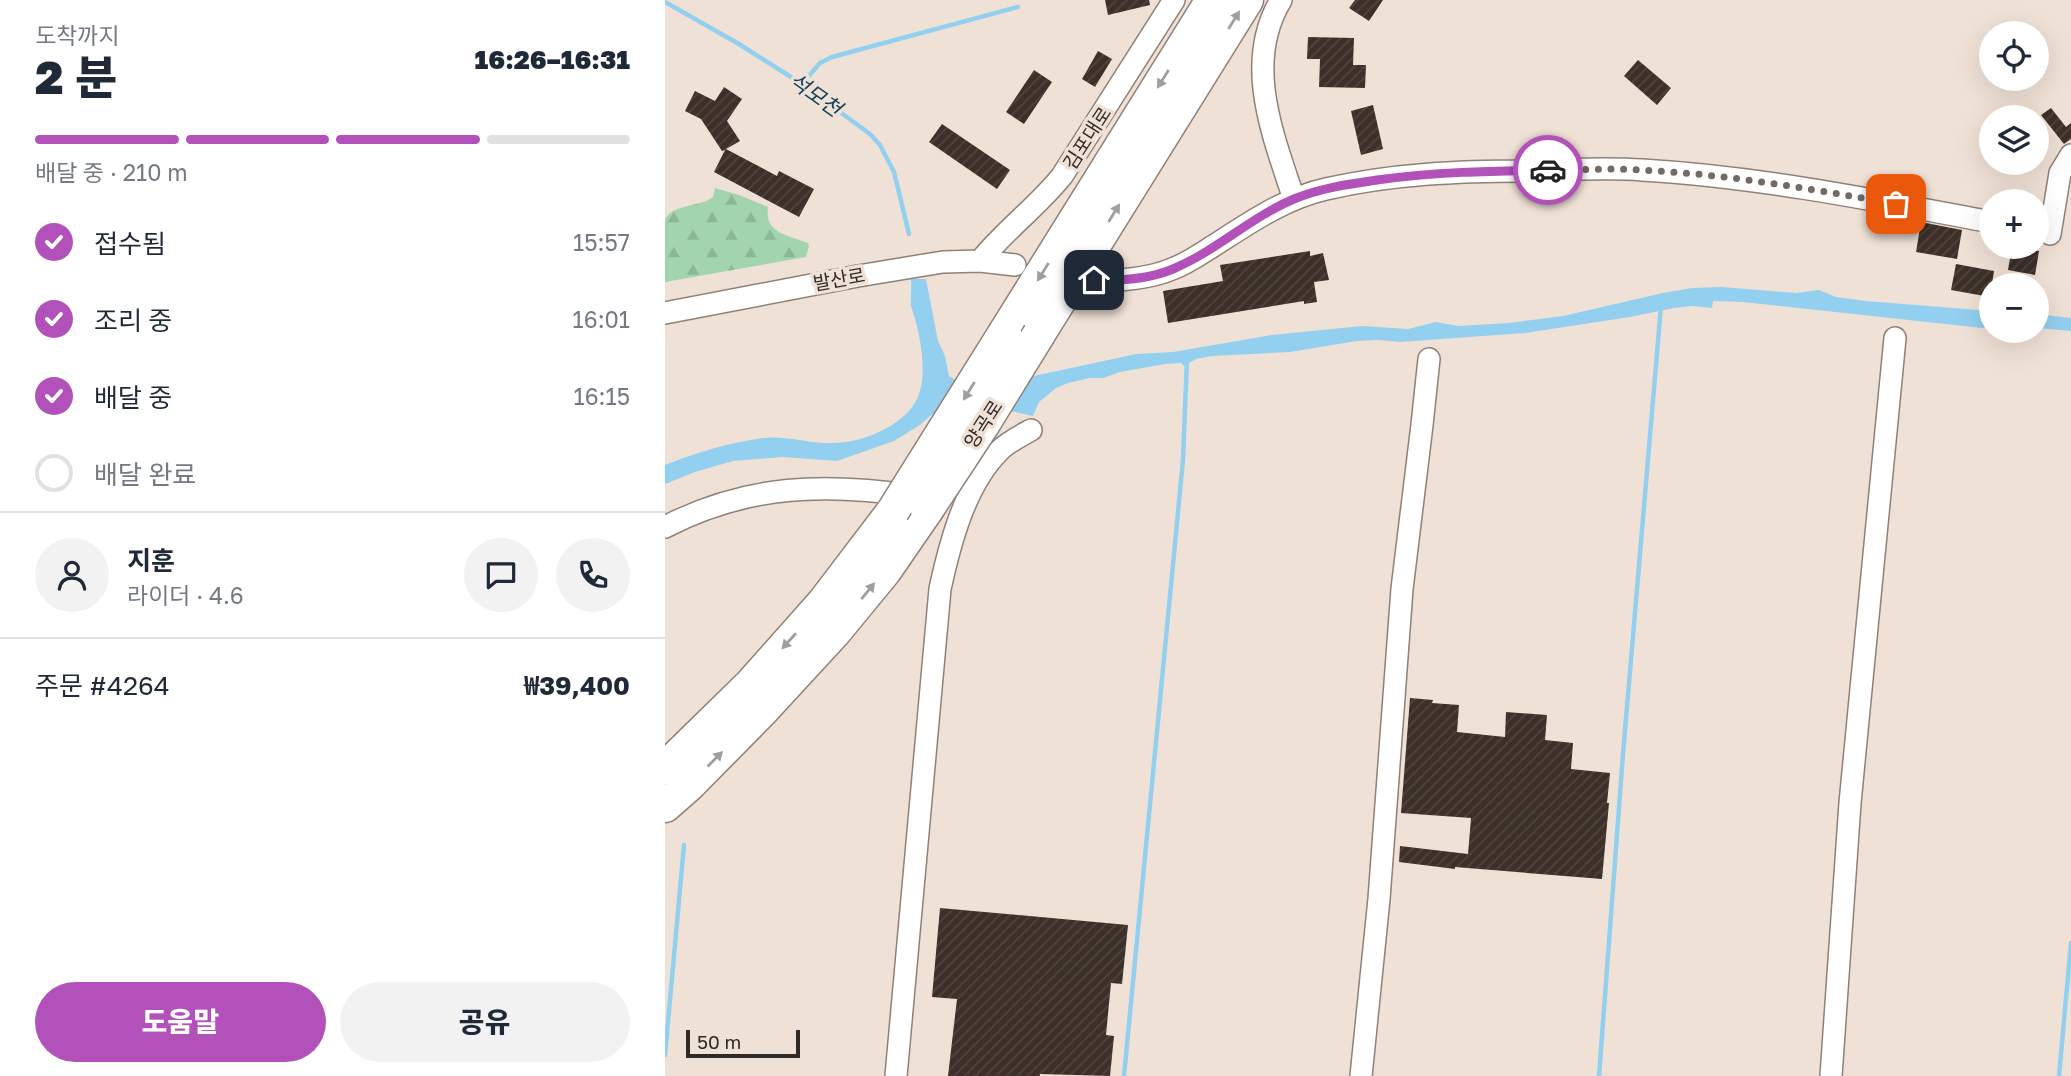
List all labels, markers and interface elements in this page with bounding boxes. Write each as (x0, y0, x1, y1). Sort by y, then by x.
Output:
one-way arrow (1228, 11, 1241, 30)
text: 도착까지 (35, 21, 120, 49)
map controls (1979, 21, 2049, 343)
button: locate (1979, 21, 2049, 91)
text: 16:26–16:31 (475, 44, 630, 75)
text: 2 분 (35, 49, 117, 104)
water label: 석모천 (784, 67, 849, 123)
one-way arrow (1157, 69, 1170, 88)
street label: 김포대로 (1058, 102, 1115, 173)
button: layers (1979, 105, 2049, 175)
courier (1513, 135, 1583, 205)
icon: car (1529, 151, 1567, 189)
text: 배달 중 · 210 m (35, 158, 188, 186)
pin (1866, 174, 1926, 234)
icon: bag (1877, 185, 1915, 223)
button: + (1979, 189, 2049, 259)
one-way arrow (1108, 204, 1121, 223)
icon: check (35, 223, 73, 261)
text: 접수됨 (94, 228, 166, 259)
text: 15:57 (573, 228, 630, 256)
pin (1064, 250, 1124, 310)
icon: home (1075, 261, 1113, 299)
one-way arrow (1036, 262, 1049, 281)
street label: 발산로 (811, 263, 867, 294)
button: − (1979, 273, 2049, 343)
icon: check (35, 300, 73, 338)
text: 조리 중 (94, 305, 172, 336)
text: 16:01 (573, 305, 630, 333)
icon: check (35, 377, 73, 415)
one-way arrow (963, 381, 975, 400)
text: 배달 중 (94, 382, 172, 413)
text: 16:15 (574, 382, 630, 410)
street label: 양곡로 (959, 395, 1007, 452)
text: 배달 완료 (94, 459, 196, 490)
button: person (35, 538, 109, 612)
button: chat (464, 538, 538, 612)
button: phone (556, 538, 630, 612)
text: 지훈 (127, 545, 175, 576)
text: 라이더 · 4.6 (127, 581, 244, 609)
one-way arrow (860, 583, 875, 600)
one-way arrow (782, 632, 798, 649)
text: 주문 #4264 (35, 670, 170, 701)
text: ₩39,400 (524, 670, 630, 701)
one-way arrow (706, 751, 723, 768)
button: 도움말 (35, 982, 326, 1062)
button: 공유 (340, 982, 630, 1062)
scale bar (686, 1027, 800, 1059)
text: 50 m (697, 1030, 741, 1053)

